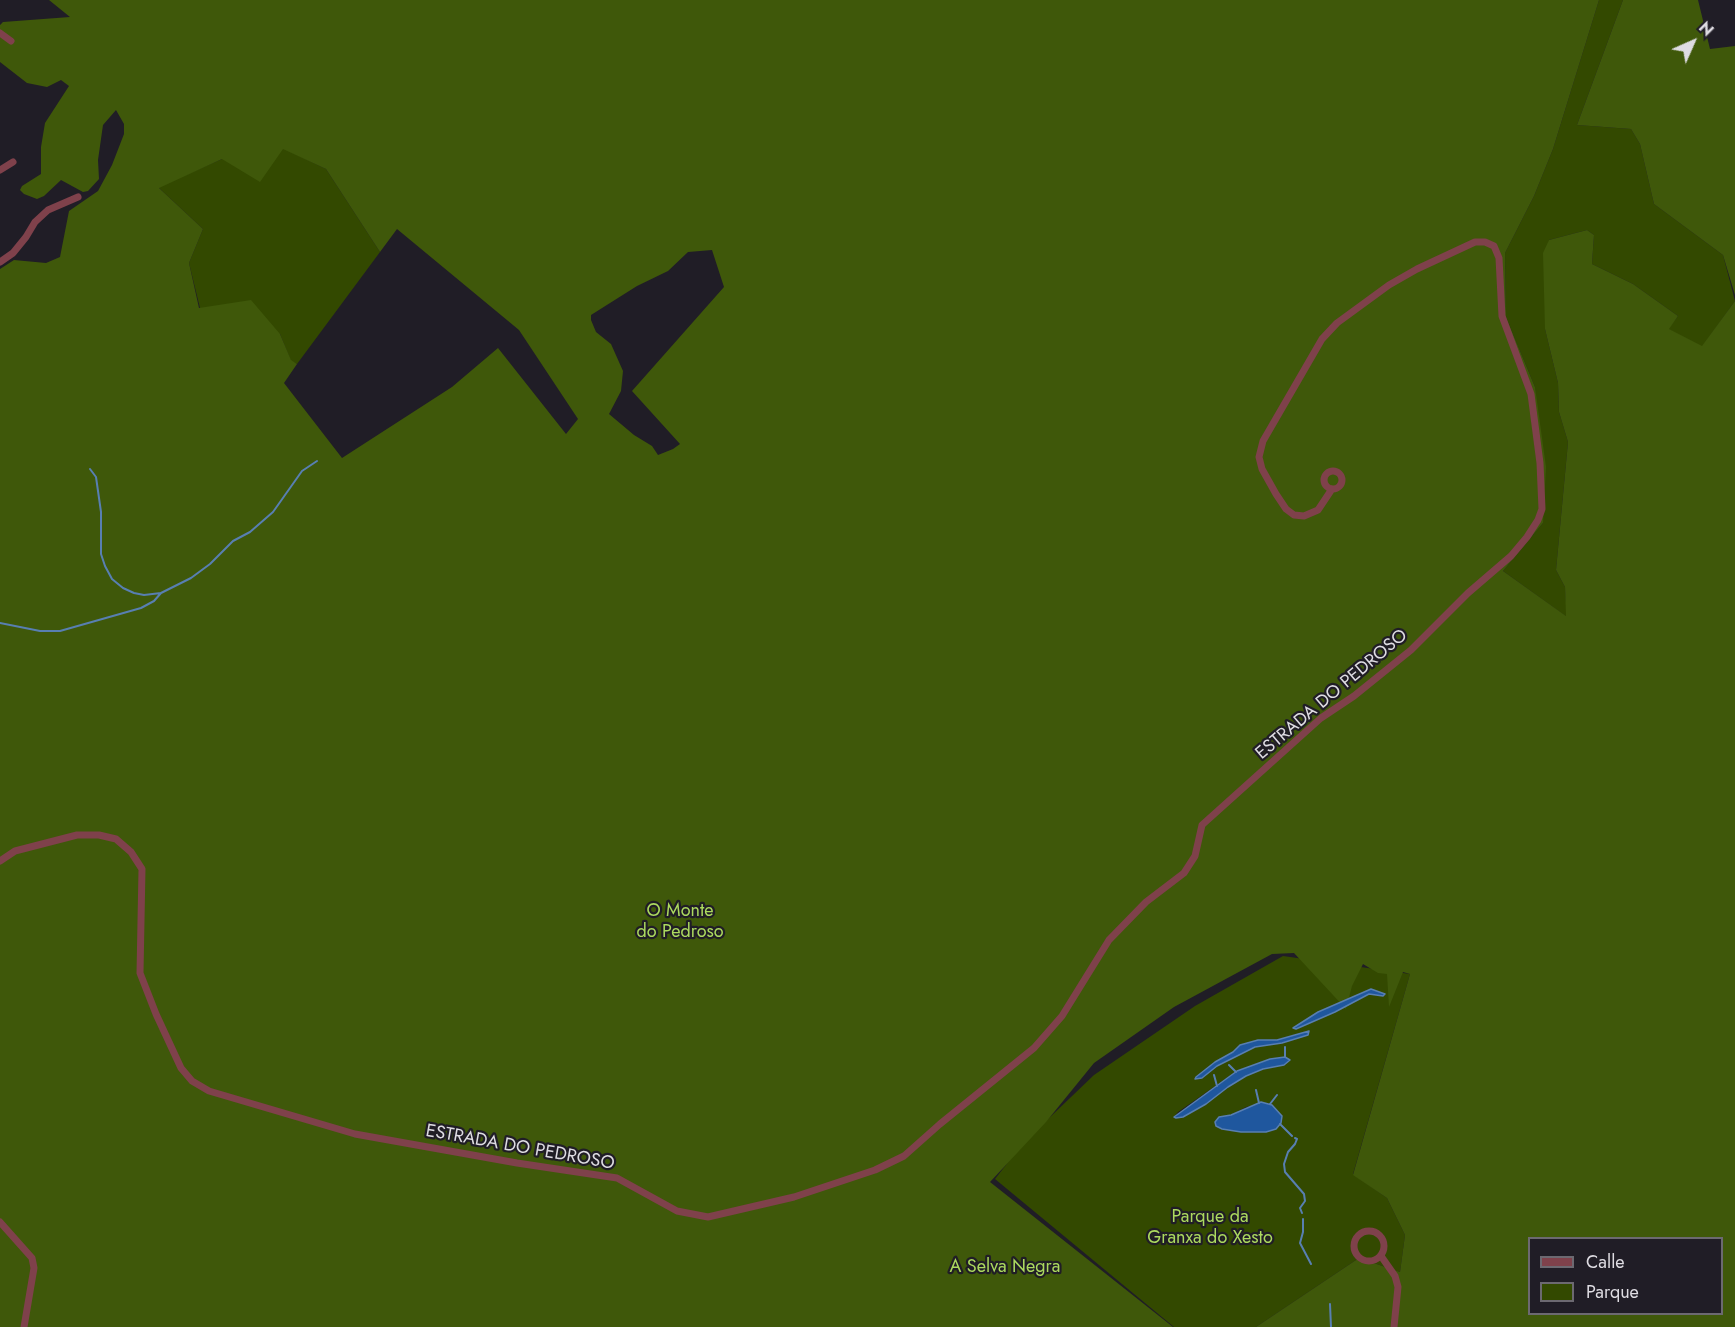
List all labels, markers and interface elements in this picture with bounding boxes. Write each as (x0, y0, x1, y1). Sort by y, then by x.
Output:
north arrow (1663, 12, 1723, 72)
text: N (1693, 16, 1719, 42)
street label: ESTRADA DO PEDROSO (1252, 625, 1412, 765)
park label: O Monte do Pedroso (636, 901, 724, 944)
street label: ESTRADA DO PEDROSO (424, 1121, 616, 1175)
park label: Parque da Granxa do Xesto (1147, 1207, 1273, 1250)
legend (1528, 1237, 1723, 1315)
text: Calle (1586, 1249, 1625, 1275)
park label: A Selva Negra (950, 1257, 1060, 1279)
text: Parque (1586, 1279, 1639, 1305)

